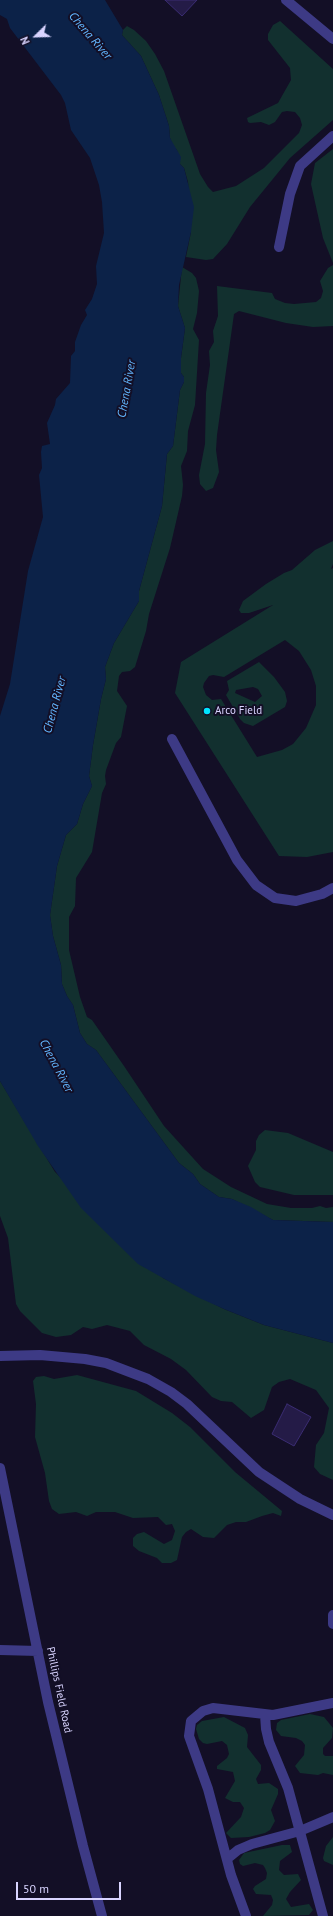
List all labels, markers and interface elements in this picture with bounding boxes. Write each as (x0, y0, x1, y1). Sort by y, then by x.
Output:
water label: Chena River (66, 9, 114, 63)
north arrow (16, 16, 56, 56)
text: N (17, 35, 33, 47)
water label: Chena River (115, 359, 139, 419)
water label: Chena River (41, 675, 69, 735)
place label: Arco Field (215, 704, 262, 718)
marker: Arco Field (202, 706, 212, 716)
water label: Chena River (36, 1037, 76, 1095)
street label: Phillips Field Road (43, 1646, 75, 1734)
scale bar (18, 1874, 123, 1900)
text: 50 m (23, 1881, 49, 1896)

